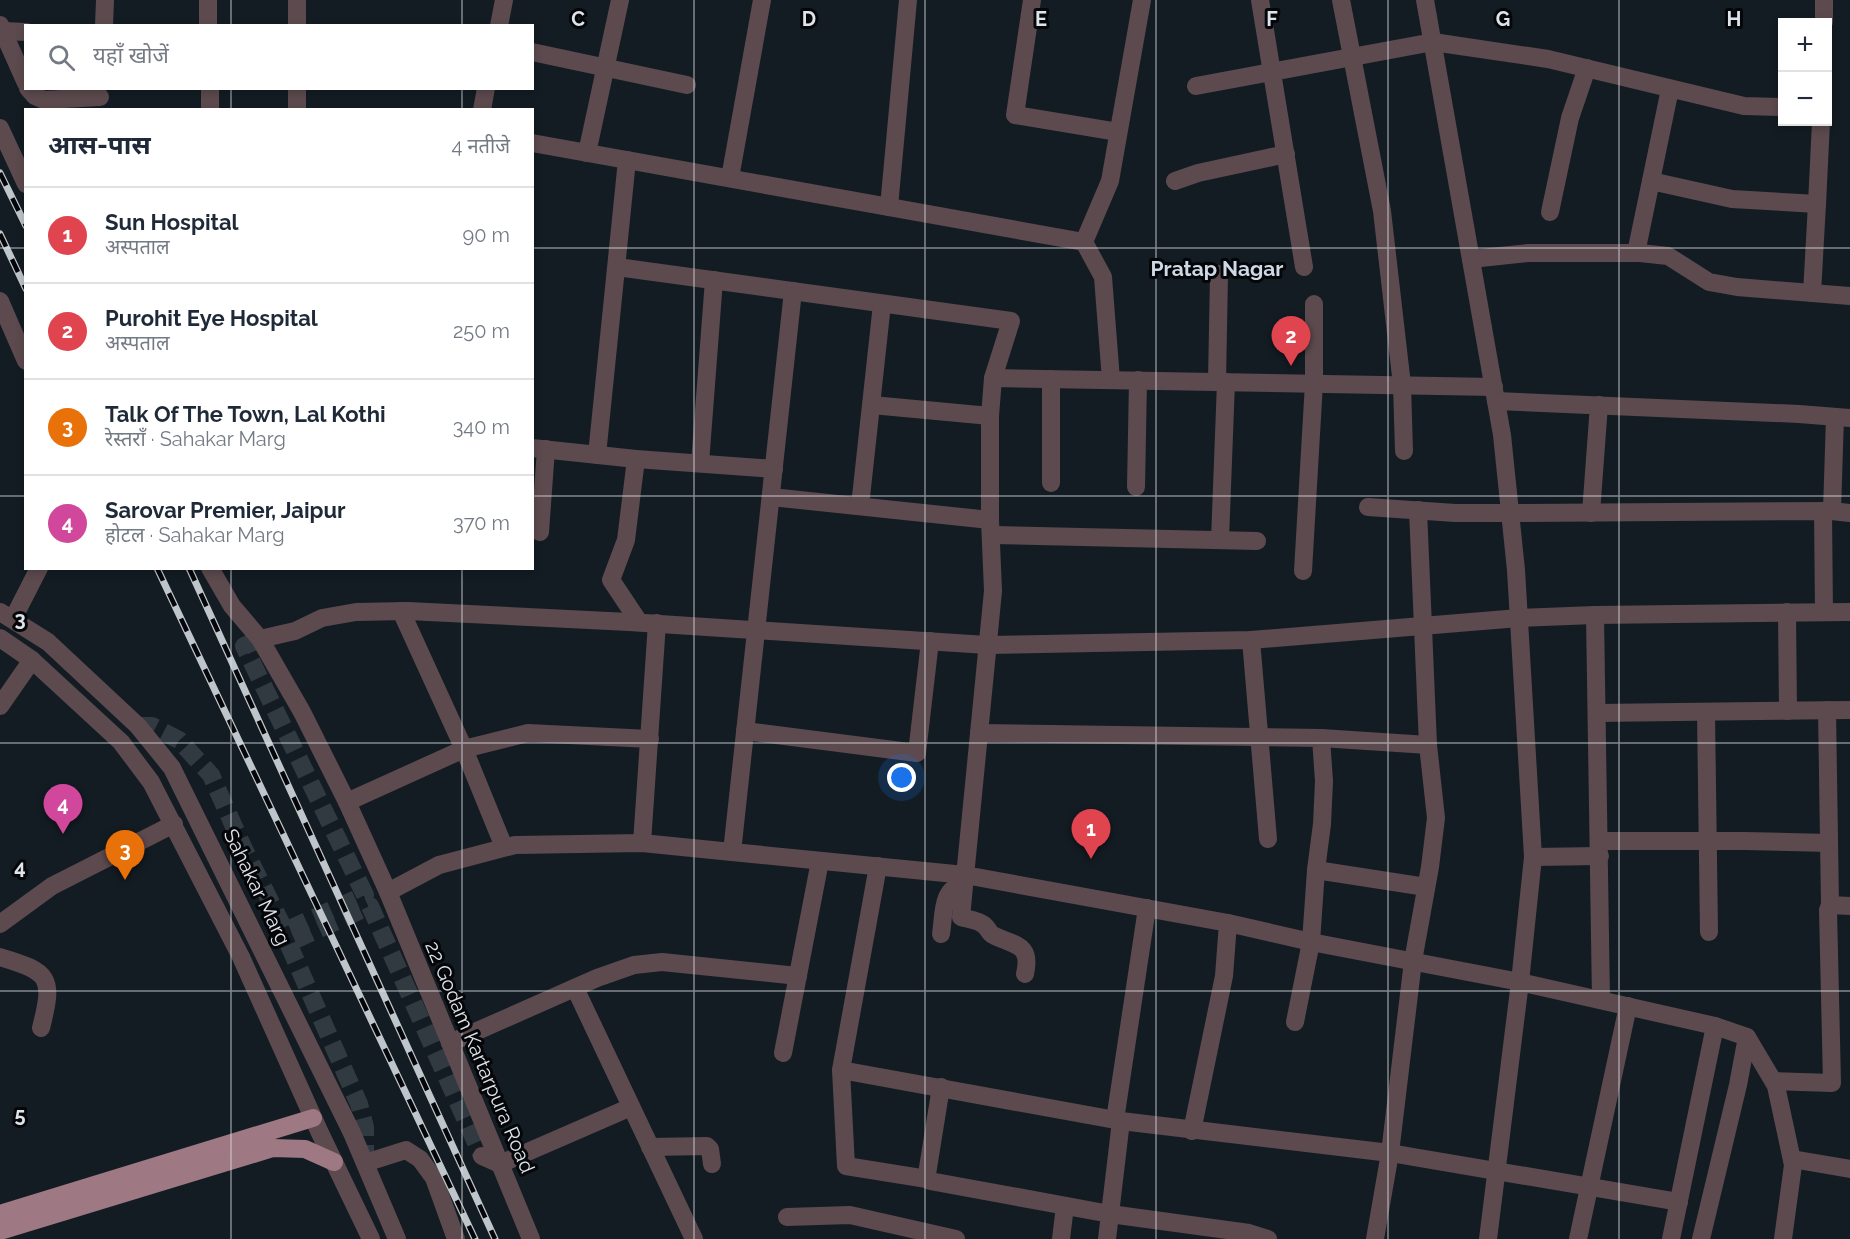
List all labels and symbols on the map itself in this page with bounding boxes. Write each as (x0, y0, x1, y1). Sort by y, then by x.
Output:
text: C (571, 7, 585, 31)
text: D (802, 7, 816, 31)
text: E (1035, 7, 1047, 31)
text: F (1266, 7, 1278, 31)
text: G (1496, 7, 1510, 31)
text: H (1727, 7, 1741, 31)
district label: Pratap Nagar (1150, 256, 1284, 281)
pin: 2 (1272, 316, 1310, 366)
text: 3 (14, 607, 26, 631)
your location (887, 763, 916, 792)
pin: 4 (44, 784, 82, 834)
pin: 1 (1072, 810, 1110, 859)
street label: Sahakar Marg (219, 825, 295, 949)
pin: 3 (106, 830, 144, 880)
text: 4 (14, 855, 26, 879)
street label: 22 Godam Kartarpura Road (420, 937, 540, 1177)
text: 5 (14, 1103, 26, 1127)

